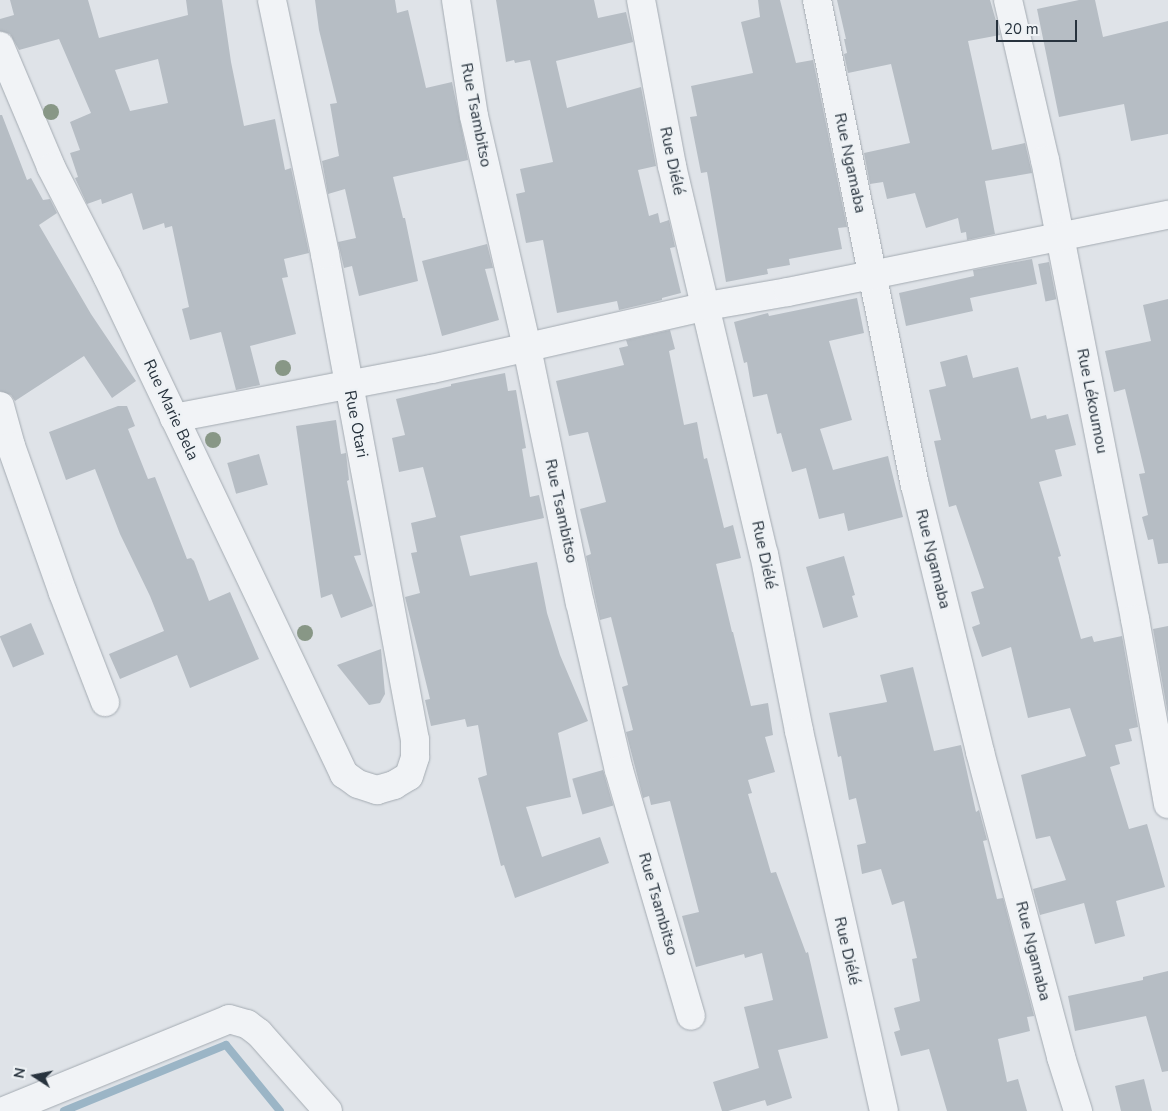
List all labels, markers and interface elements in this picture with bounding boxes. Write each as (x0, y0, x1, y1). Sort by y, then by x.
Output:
scale bar (998, 10, 1079, 42)
text: 20 m (1004, 19, 1039, 39)
street label: Rue Tsambitso (456, 61, 496, 169)
street label: Rue Ngamaba (830, 111, 870, 215)
street label: Rue Diélé (655, 125, 689, 197)
street label: Rue Lékoumou (1072, 347, 1112, 455)
street label: Rue Marie Bela (139, 357, 203, 463)
street label: Rue Otari (340, 389, 372, 459)
street label: Rue Tsambitso (541, 457, 581, 565)
street label: Rue Ngamaba (911, 507, 955, 611)
street label: Rue Diélé (747, 519, 781, 591)
street label: Rue Tsambitso (634, 850, 682, 958)
street label: Rue Ngamaba (1011, 899, 1055, 1003)
street label: Rue Diélé (830, 915, 864, 987)
north arrow (10, 1051, 60, 1101)
text: N (9, 1066, 30, 1080)

